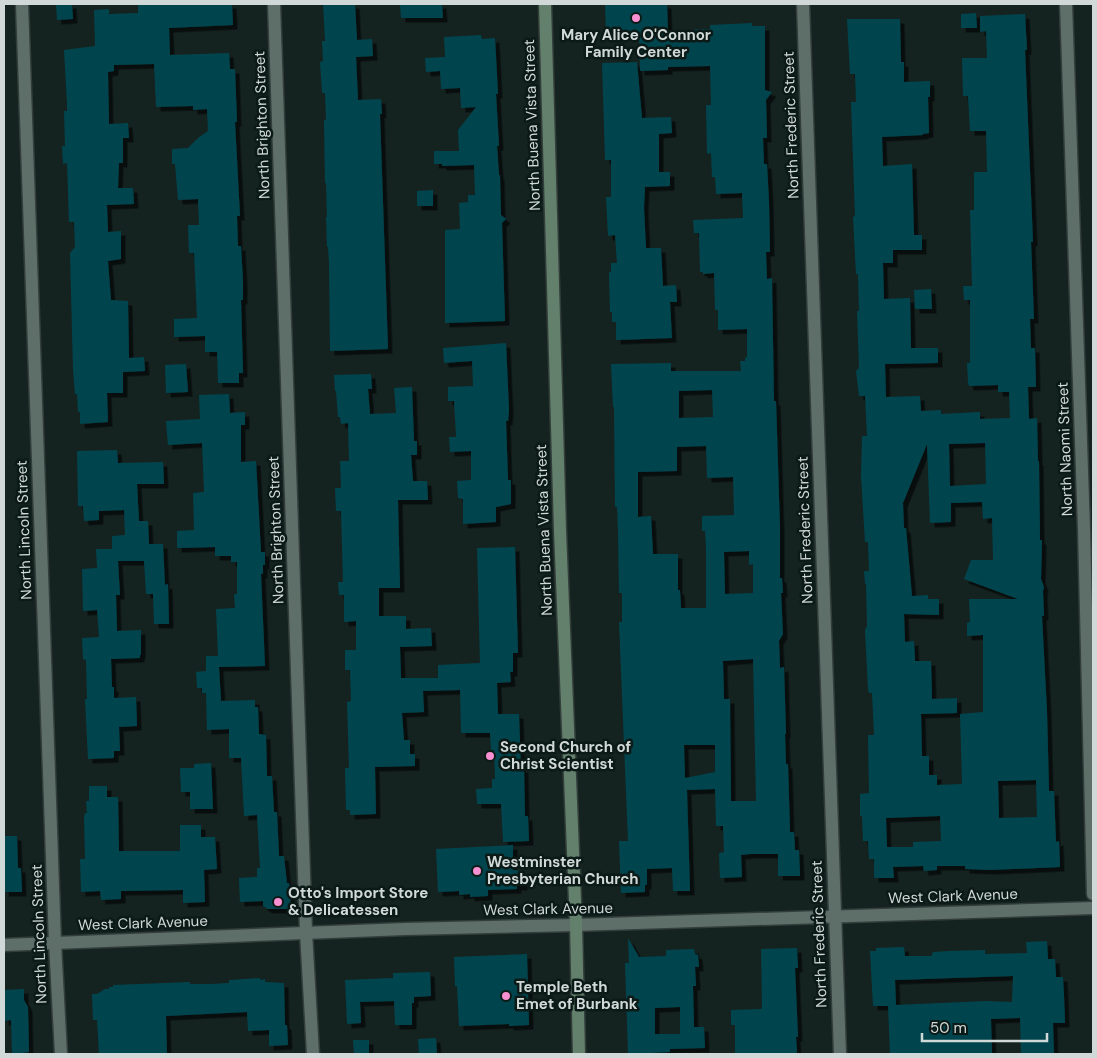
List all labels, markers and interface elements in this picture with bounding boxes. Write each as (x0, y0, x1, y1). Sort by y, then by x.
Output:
marker: Mary Alice O'Connor Family Center (630, 12, 642, 24)
place label: Mary Alice O'Connor Family Center (561, 25, 711, 62)
street label: North Buena Vista Street (519, 39, 545, 211)
street label: North Brighton Street (249, 50, 275, 199)
street label: North Frederic Street (778, 51, 804, 199)
street label: North Naomi Street (1053, 381, 1077, 516)
street label: North Buena Vista Street (531, 444, 557, 616)
street label: North Brighton Street (263, 455, 289, 604)
street label: North Frederic Street (792, 456, 818, 604)
street label: North Lincoln Street (12, 460, 36, 600)
place label: Second Church of Christ Scientist (500, 737, 631, 774)
marker: Second Church of Christ Scientist (484, 750, 496, 762)
place label: Westminster Presbyterian Church (487, 852, 639, 889)
street label: North Frederic Street (806, 860, 832, 1008)
street label: North Lincoln Street (27, 864, 51, 1004)
marker: Westminster Presbyterian Church (471, 865, 483, 877)
place label: Otto's Import Store & Delicatessen (288, 883, 428, 920)
street label: West Clark Avenue (888, 884, 1018, 908)
marker: Otto's Import Store & Delicatessen (272, 896, 284, 908)
street label: West Clark Avenue (483, 898, 613, 920)
street label: West Clark Avenue (78, 911, 208, 935)
place label: Temple Beth Emet of Burbank (516, 977, 638, 1014)
marker: Temple Beth Emet of Burbank (500, 990, 512, 1002)
scale bar (922, 1010, 1047, 1042)
text: 50 m (930, 1018, 967, 1038)

